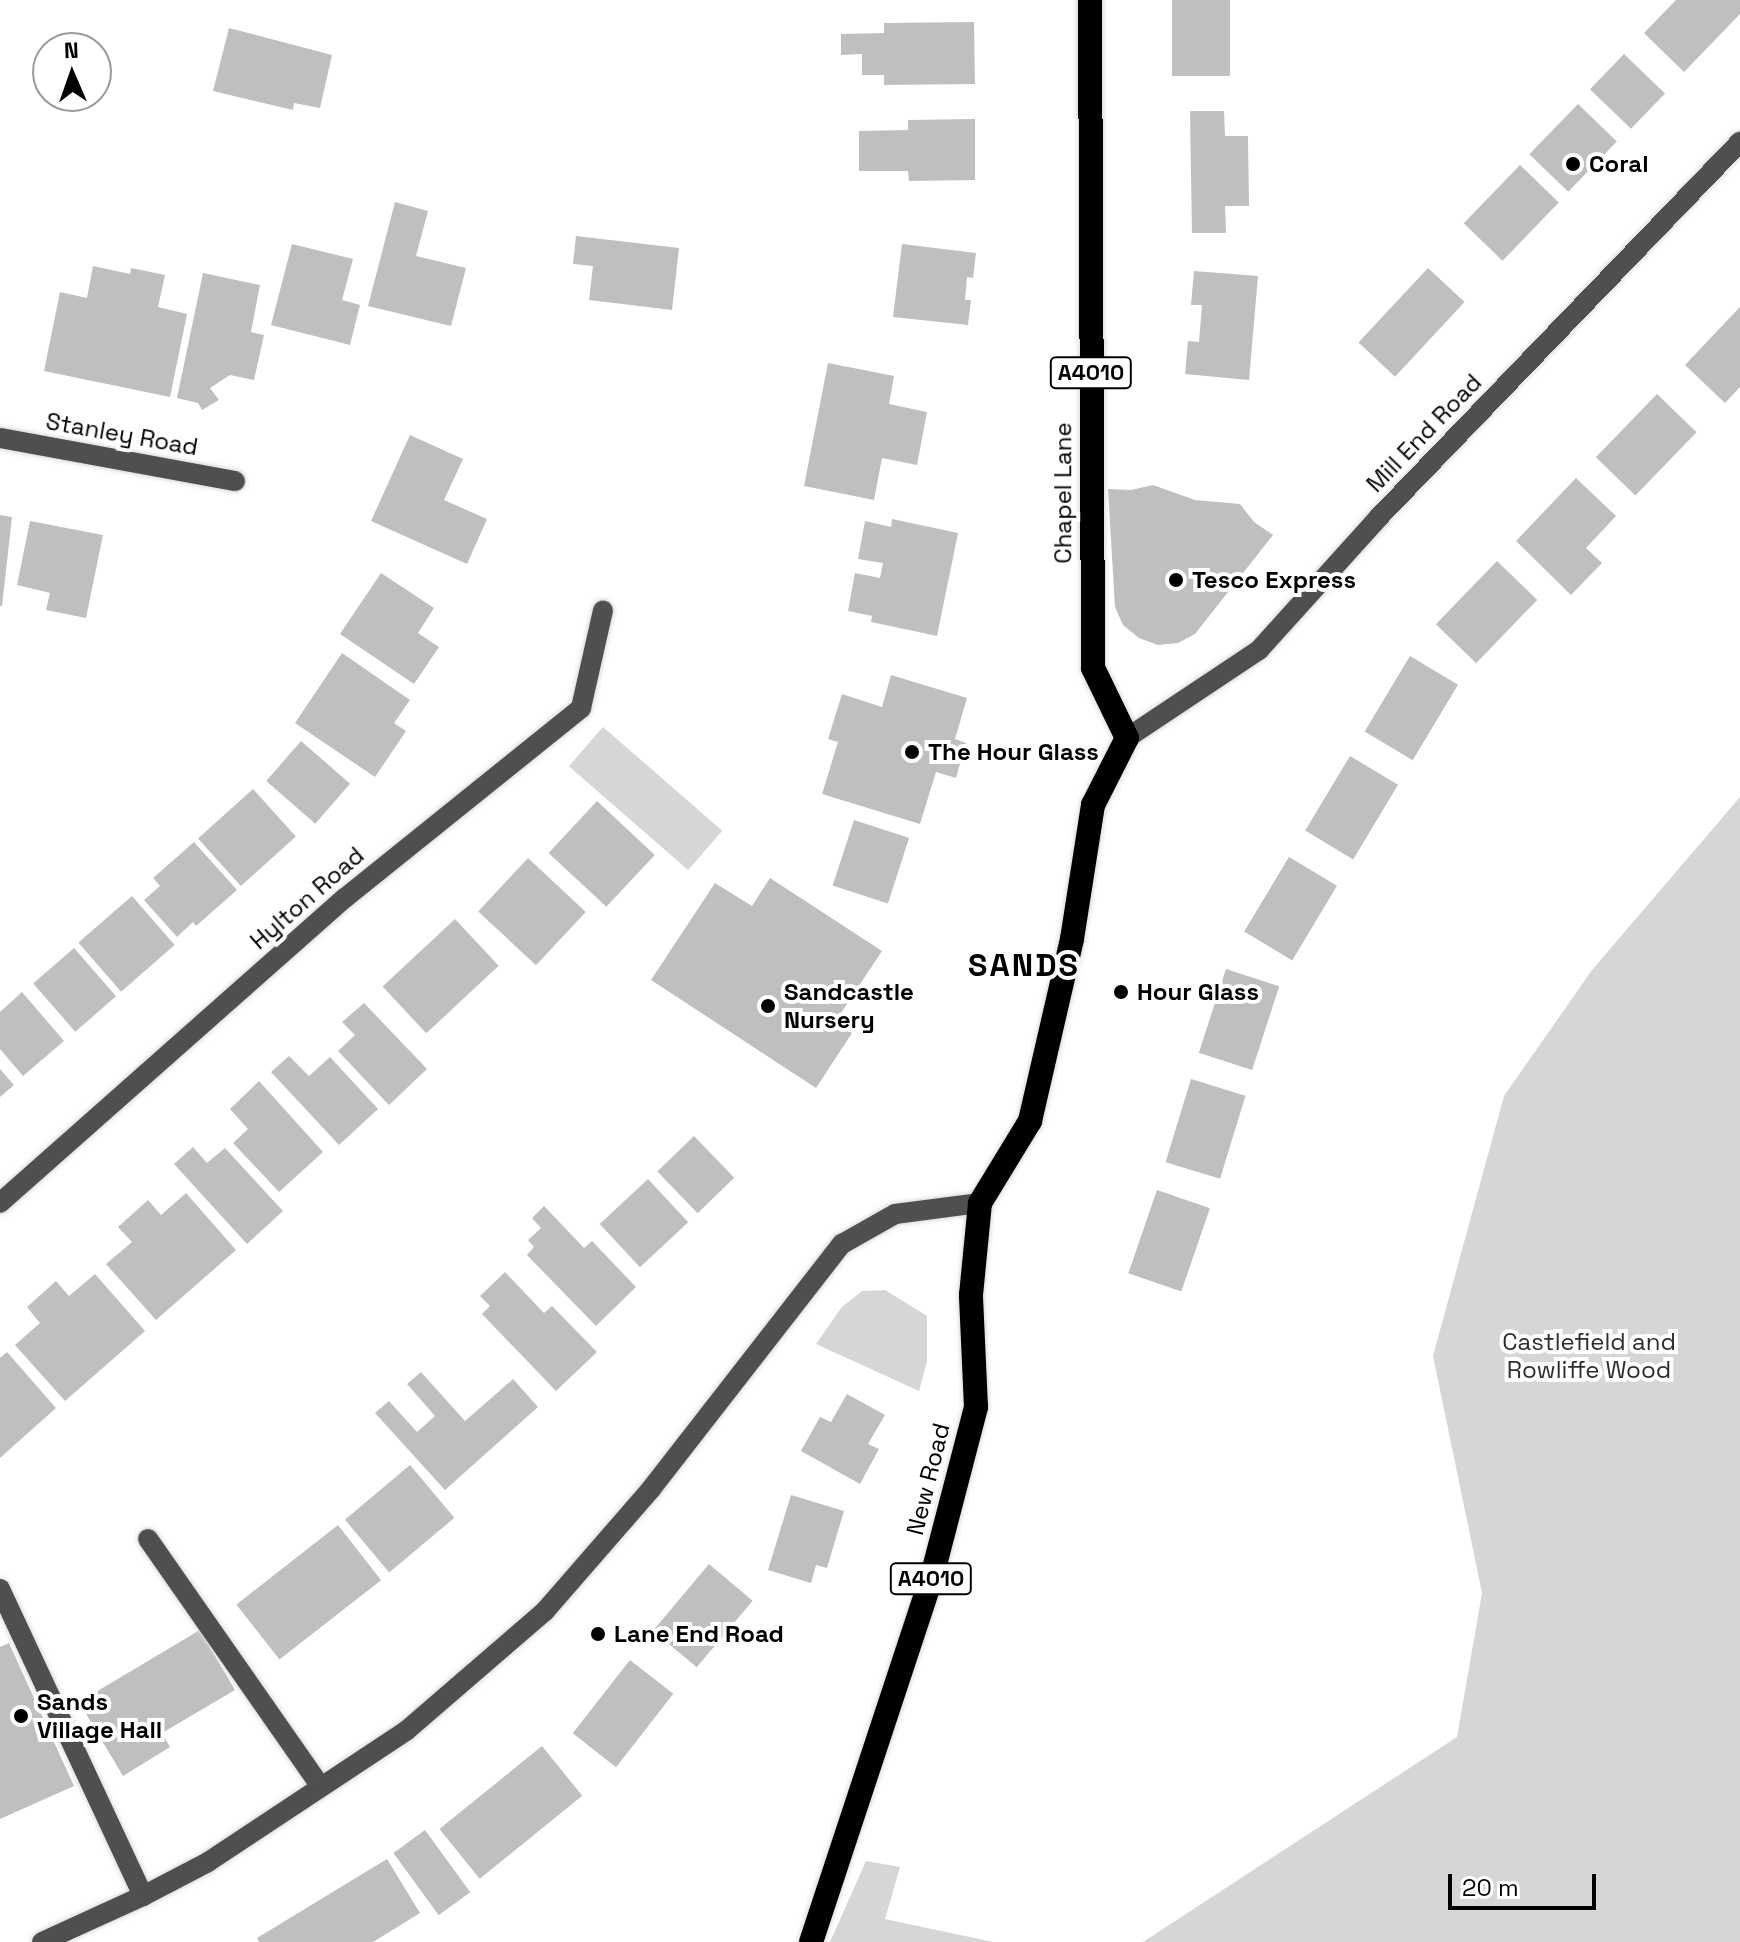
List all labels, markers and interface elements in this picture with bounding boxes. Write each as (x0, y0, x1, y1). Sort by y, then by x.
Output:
north arrow (32, 32, 112, 112)
text: N (63, 36, 79, 64)
place label: Coral (1589, 150, 1649, 178)
marker: Coral (1564, 155, 1582, 173)
road number: A4010 (1049, 355, 1133, 391)
street label: Mill End Road (1360, 368, 1488, 498)
street label: Stanley Road (44, 406, 200, 462)
street label: Chapel Lane (1049, 422, 1077, 564)
place label: Tesco Express (1192, 566, 1356, 594)
marker: Tesco Express (1167, 571, 1185, 589)
place label: The Hour Glass (928, 738, 1099, 766)
marker: The Hour Glass (903, 743, 921, 761)
street label: Hylton Road (244, 841, 370, 955)
district label: SANDS (968, 946, 1080, 984)
place label: Sandcastle Nursery (784, 978, 914, 1034)
place label: Hour Glass (1137, 978, 1259, 1006)
marker: Hour Glass (1112, 983, 1130, 1001)
marker: Sandcastle Nursery (759, 997, 777, 1015)
park label: Castlefield and Rowliffe Wood (1502, 1328, 1676, 1384)
street label: New Road (900, 1420, 956, 1538)
road number: A4010 (889, 1561, 973, 1597)
place label: Lane End Road (614, 1620, 784, 1648)
marker: Lane End Road (589, 1625, 607, 1643)
place label: Sands Village Hall (37, 1688, 162, 1744)
marker: Sands Village Hall (12, 1707, 30, 1725)
scale bar (1452, 1858, 1600, 1908)
text: 20 m (1462, 1872, 1519, 1903)

